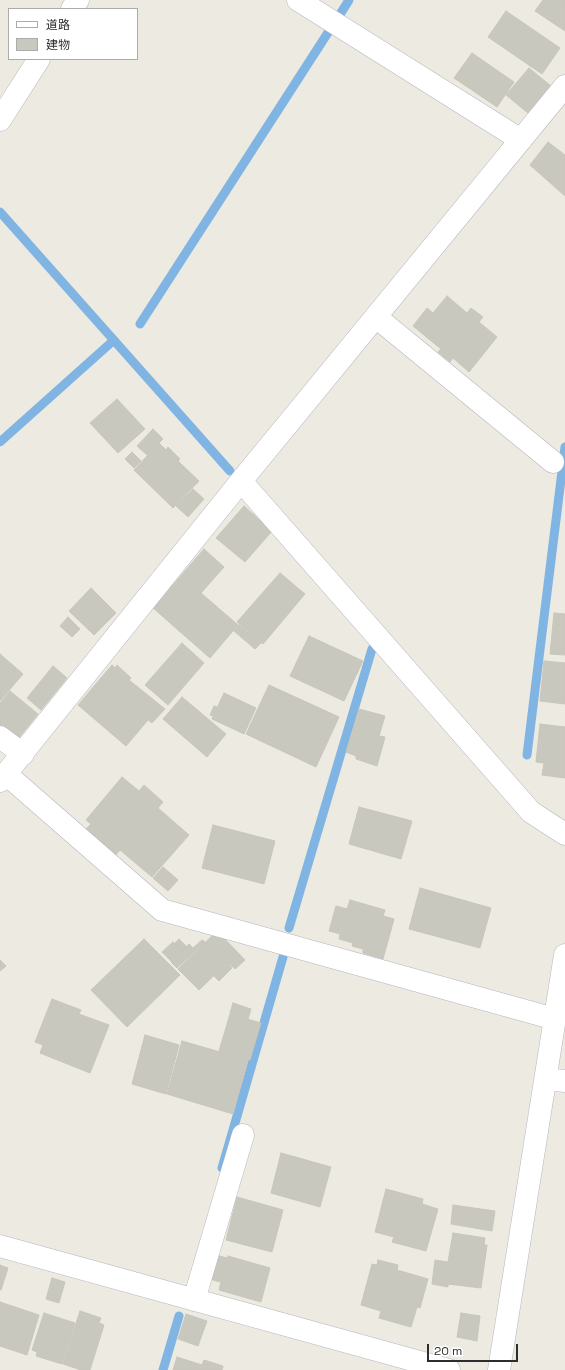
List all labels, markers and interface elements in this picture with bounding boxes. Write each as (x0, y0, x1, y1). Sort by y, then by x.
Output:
legend (8, 8, 138, 60)
text: 道路 (46, 17, 70, 33)
text: 建物 (46, 37, 70, 53)
scale bar (429, 1336, 520, 1362)
text: 20 m (434, 1343, 462, 1359)

